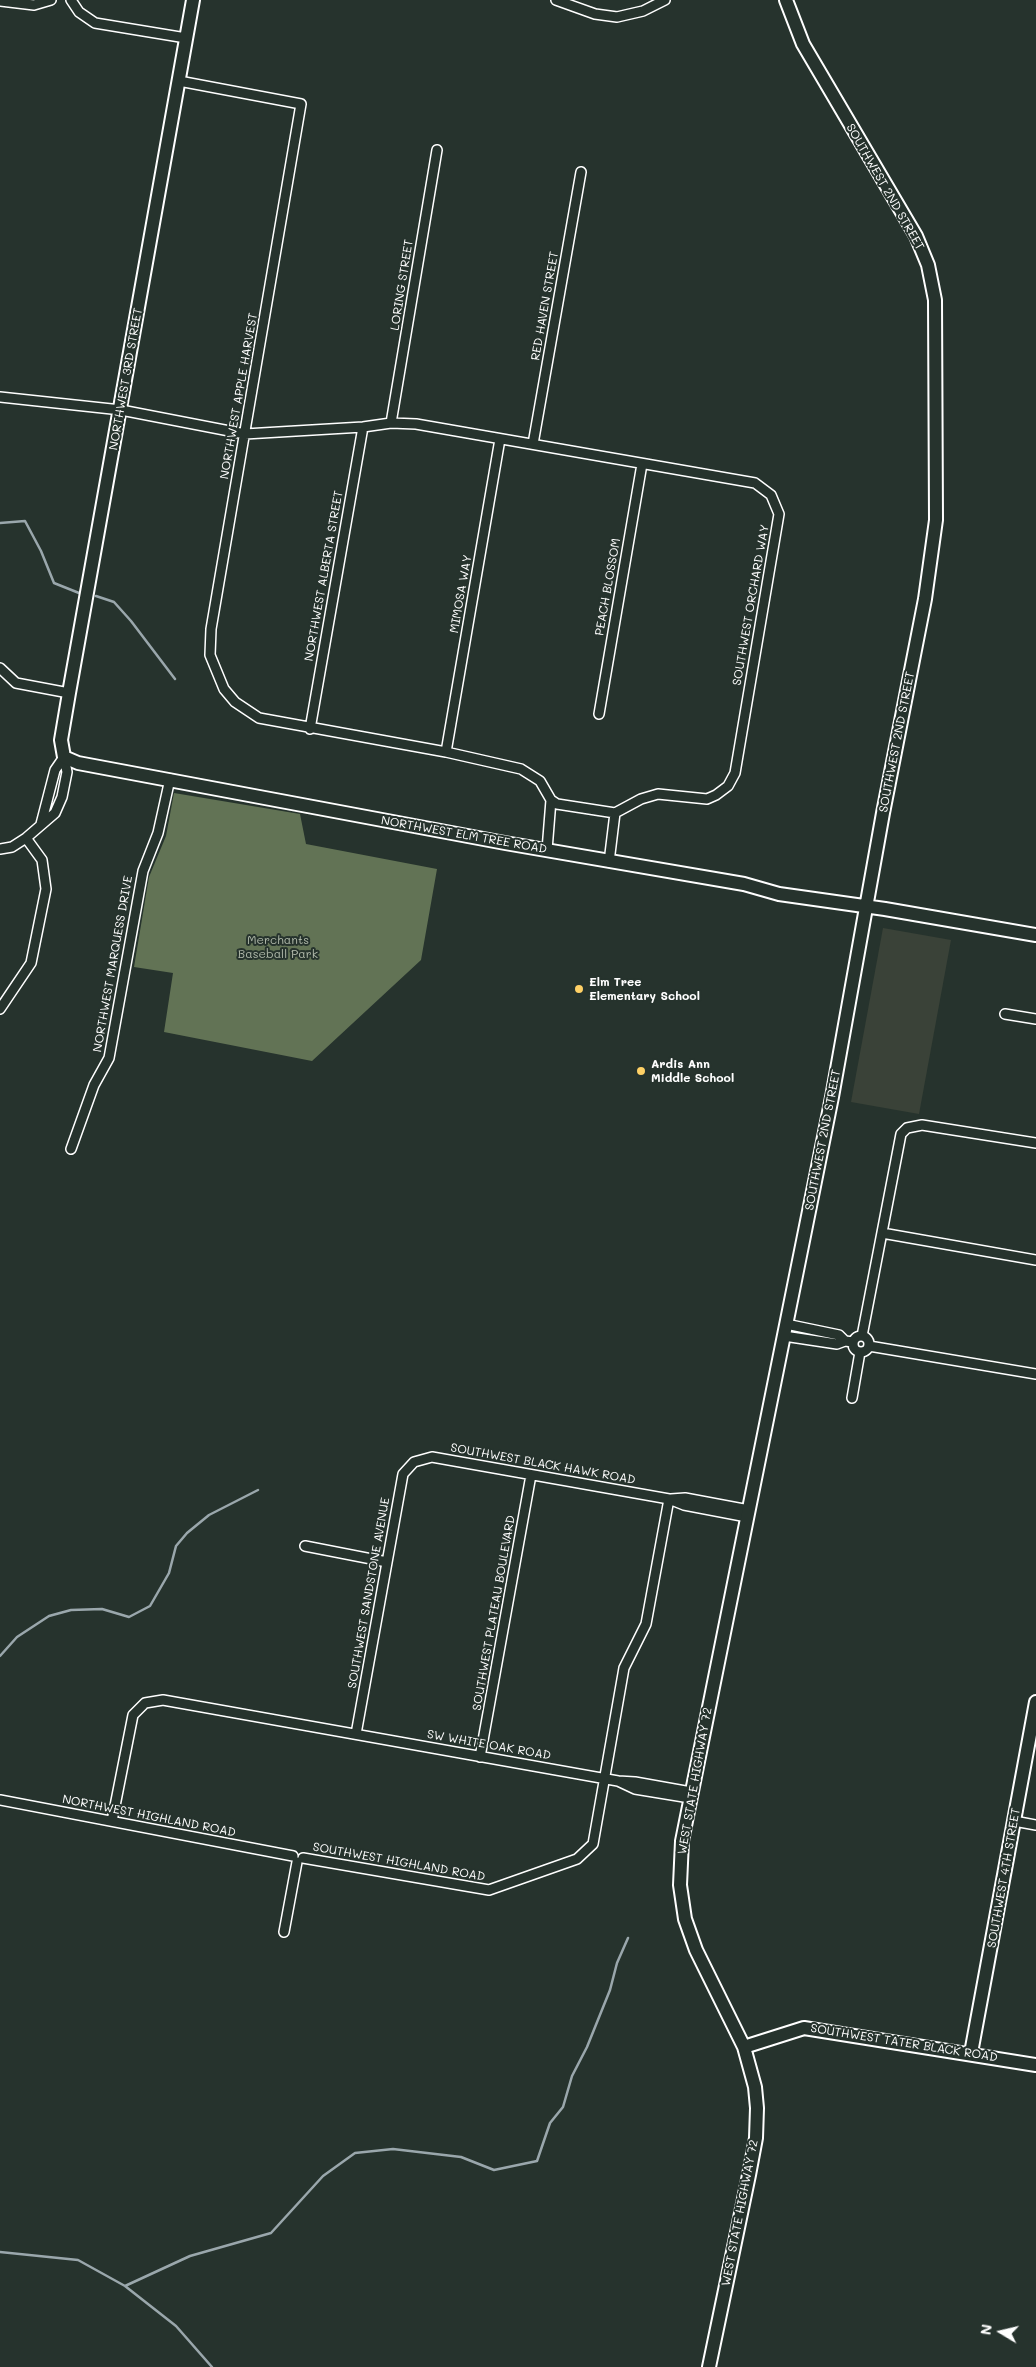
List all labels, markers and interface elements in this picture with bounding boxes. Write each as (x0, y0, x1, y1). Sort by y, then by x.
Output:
street label: SOUTHWEST 2ND STREET (843, 121, 927, 253)
street label: LORING STREET (388, 238, 416, 332)
street label: RED HAVEN STREET (528, 250, 562, 362)
street label: NORTHWEST 3RD STREET (106, 307, 146, 451)
street label: NORTHWEST APPLE HARVEST (217, 312, 261, 480)
street label: NORTHWEST ALBERTA STREET (302, 490, 346, 662)
street label: SOUTHWEST ORCHARD WAY (730, 523, 772, 687)
street label: PEACH BLOSSOM (592, 537, 624, 637)
street label: MIMOSA WAY (447, 554, 475, 634)
street label: SOUTHWEST 2ND STREET (876, 670, 918, 814)
street label: NORTHWEST ELM TREE ROAD (380, 813, 548, 857)
street label: NORTHWEST MARQUESS DRIVE (90, 875, 136, 1053)
park label: Merchants Baseball Park (238, 933, 318, 961)
place label: Elm Tree Elementary School (589, 975, 700, 1003)
marker: Elm Tree Elementary School (573, 983, 585, 995)
place label: Ardis Ann Middle School (651, 1057, 734, 1085)
marker: Ardis Ann Middle School (635, 1065, 647, 1077)
street label: SOUTHWEST 2ND STREET (802, 1068, 844, 1212)
street label: SOUTHWEST BLACK HAWK ROAD (449, 1441, 637, 1487)
street label: SOUTHWEST SANDSTONE AVENUE (345, 1496, 393, 1690)
street label: SOUTHWEST PLATEAU BOULEVARD (470, 1514, 518, 1712)
street label: WEST STATE HIGHWAY 72 (675, 1706, 715, 1856)
street label: SW WHITE OAK ROAD (426, 1727, 552, 1763)
street label: NORTHWEST HIGHLAND ROAD (61, 1792, 237, 1840)
street label: SOUTHWEST 4TH STREET (985, 1807, 1023, 1949)
street label: SOUTHWEST HIGHLAND ROAD (312, 1840, 486, 1884)
street label: SOUTHWEST TATER BLACK ROAD (810, 2021, 998, 2065)
street label: WEST STATE HIGHWAY 72 (719, 2138, 761, 2288)
north arrow (976, 2307, 1026, 2357)
text: N (975, 2323, 996, 2336)

